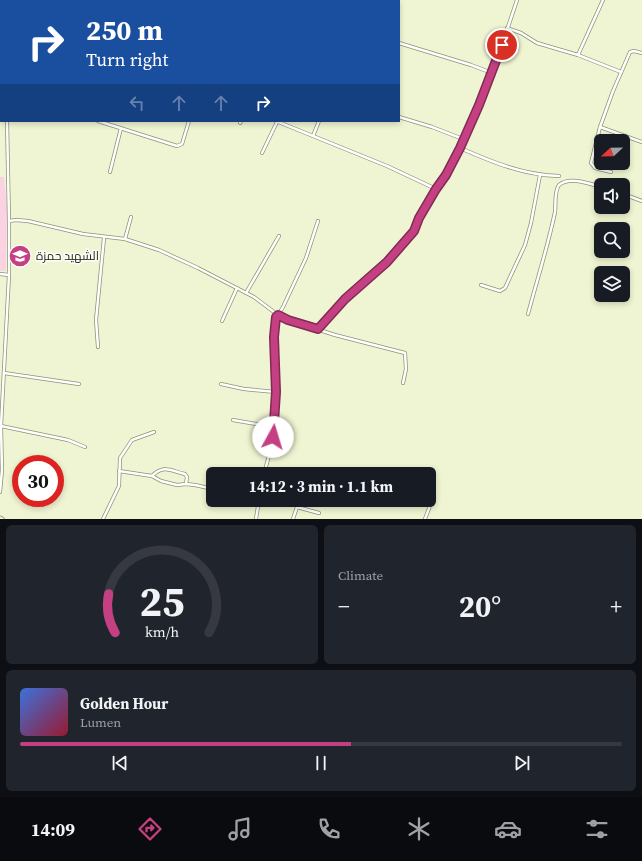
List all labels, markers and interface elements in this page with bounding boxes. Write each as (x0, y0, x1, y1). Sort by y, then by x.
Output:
text: 250 m (86, 11, 163, 49)
icon: right (20, 16, 72, 68)
pin (485, 28, 519, 62)
icon: arrive (491, 34, 513, 56)
text: Turn right (86, 47, 168, 72)
icon: left (126, 92, 148, 114)
icon: ahead (168, 92, 190, 114)
icon: ahead (210, 92, 232, 114)
icon: right (252, 92, 274, 114)
north arrow (594, 134, 630, 170)
map controls (594, 134, 630, 302)
button: sound (594, 178, 630, 214)
button: search (594, 222, 630, 258)
school or university icon: الشهيد حمزة (7, 243, 33, 269)
place label: الشهيد حمزة (36, 248, 99, 264)
button: layers (594, 266, 630, 302)
position arrow (252, 416, 294, 458)
speed limit sign: 30 (12, 455, 64, 507)
text: 14:12 · 3 min · 1.1 km (249, 476, 393, 497)
text: Climate (338, 567, 383, 584)
text: 25 (139, 572, 185, 629)
text: 20° (459, 586, 501, 627)
text: − (338, 591, 350, 621)
text: + (610, 591, 622, 621)
text: km/h (145, 621, 179, 641)
text: Golden Hour (80, 693, 168, 714)
text: Lumen (80, 714, 121, 731)
icon: previous (109, 752, 131, 774)
icon: pause (310, 752, 332, 774)
icon: next (511, 752, 533, 774)
icon: directions (136, 815, 164, 843)
icon: music (226, 815, 254, 843)
icon: phone (315, 815, 343, 843)
icon: climate (405, 815, 433, 843)
icon: car (494, 815, 522, 843)
icon: filters (583, 815, 611, 843)
text: 14:09 (31, 817, 75, 842)

